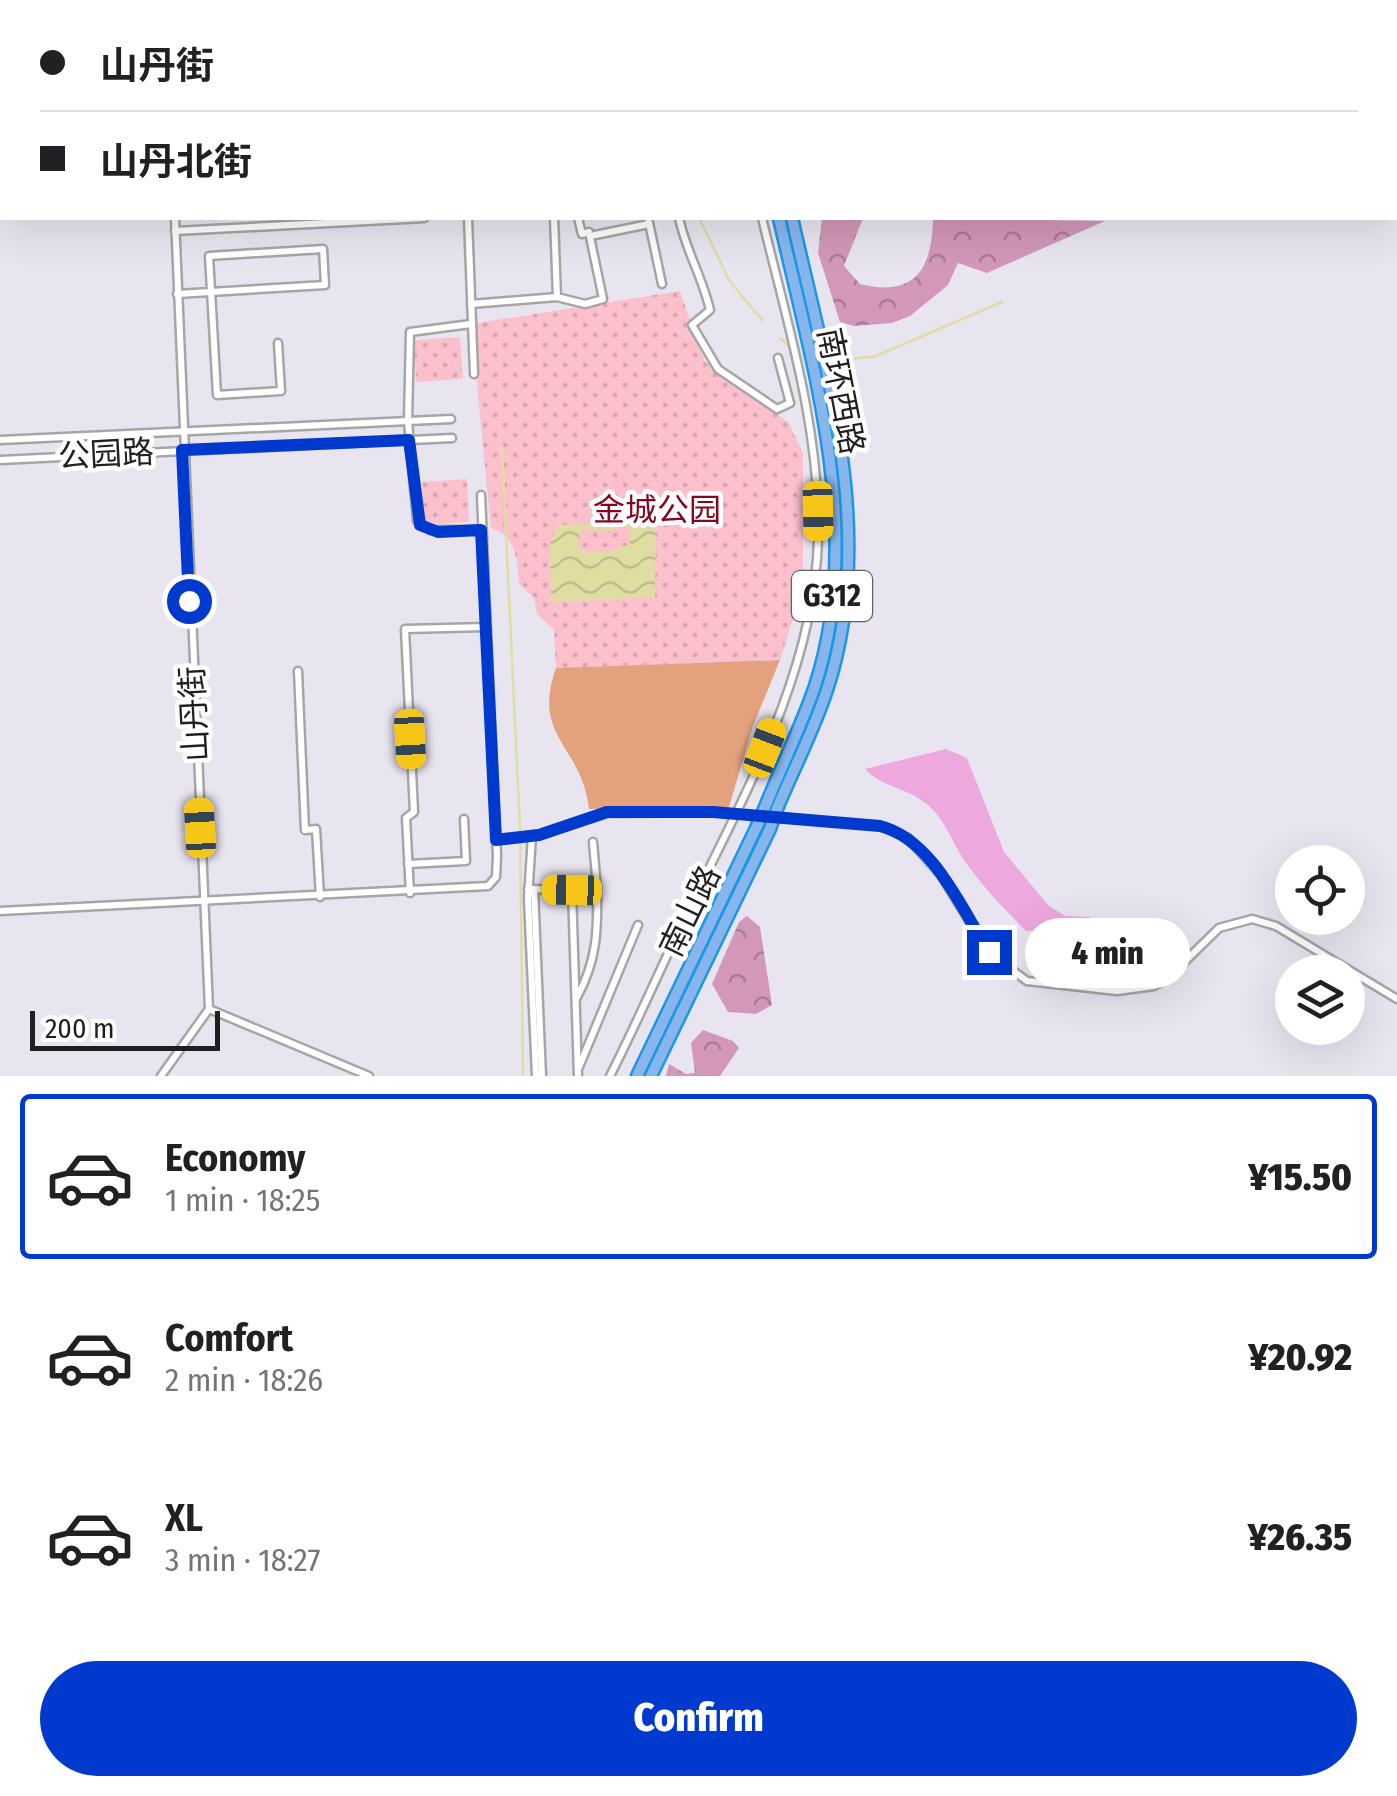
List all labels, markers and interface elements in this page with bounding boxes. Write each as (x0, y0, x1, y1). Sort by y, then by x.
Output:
text: 山丹街 (100, 43, 214, 89)
text: 山丹北街 (100, 139, 252, 185)
street label: 南环西路 (810, 325, 872, 457)
street label: 公园路 (57, 433, 155, 475)
car (802, 481, 834, 541)
park label: 金城公园 (593, 491, 721, 529)
road number: G312 (792, 571, 872, 621)
route start (167, 579, 212, 624)
street label: 山丹街 (173, 665, 215, 763)
car (393, 708, 427, 770)
car (740, 715, 790, 781)
car (183, 797, 217, 859)
map controls (1275, 845, 1365, 1045)
button: locate (1275, 845, 1365, 935)
street label: 南山路 (652, 860, 728, 962)
car (542, 874, 602, 906)
callout: 4 min (1024, 917, 1189, 987)
route end (967, 930, 1012, 975)
text: 4 min (1071, 934, 1144, 972)
button: layers (1275, 955, 1365, 1045)
scale bar (30, 1006, 220, 1050)
text: 200 m (45, 1012, 115, 1045)
icon: car (45, 1132, 135, 1222)
text: Economy (165, 1135, 305, 1181)
text: ¥15.50 (1248, 1154, 1352, 1200)
text: 1 min · 18:25 (165, 1181, 320, 1219)
icon: car (45, 1312, 135, 1402)
text: Comfort (165, 1315, 293, 1361)
text: ¥20.92 (1248, 1334, 1352, 1380)
text: 2 min · 18:26 (165, 1361, 323, 1399)
icon: car (45, 1492, 135, 1582)
text: XL (165, 1495, 203, 1541)
text: ¥26.35 (1248, 1514, 1352, 1560)
text: 3 min · 18:27 (165, 1541, 320, 1579)
button: Confirm (40, 1661, 1357, 1776)

